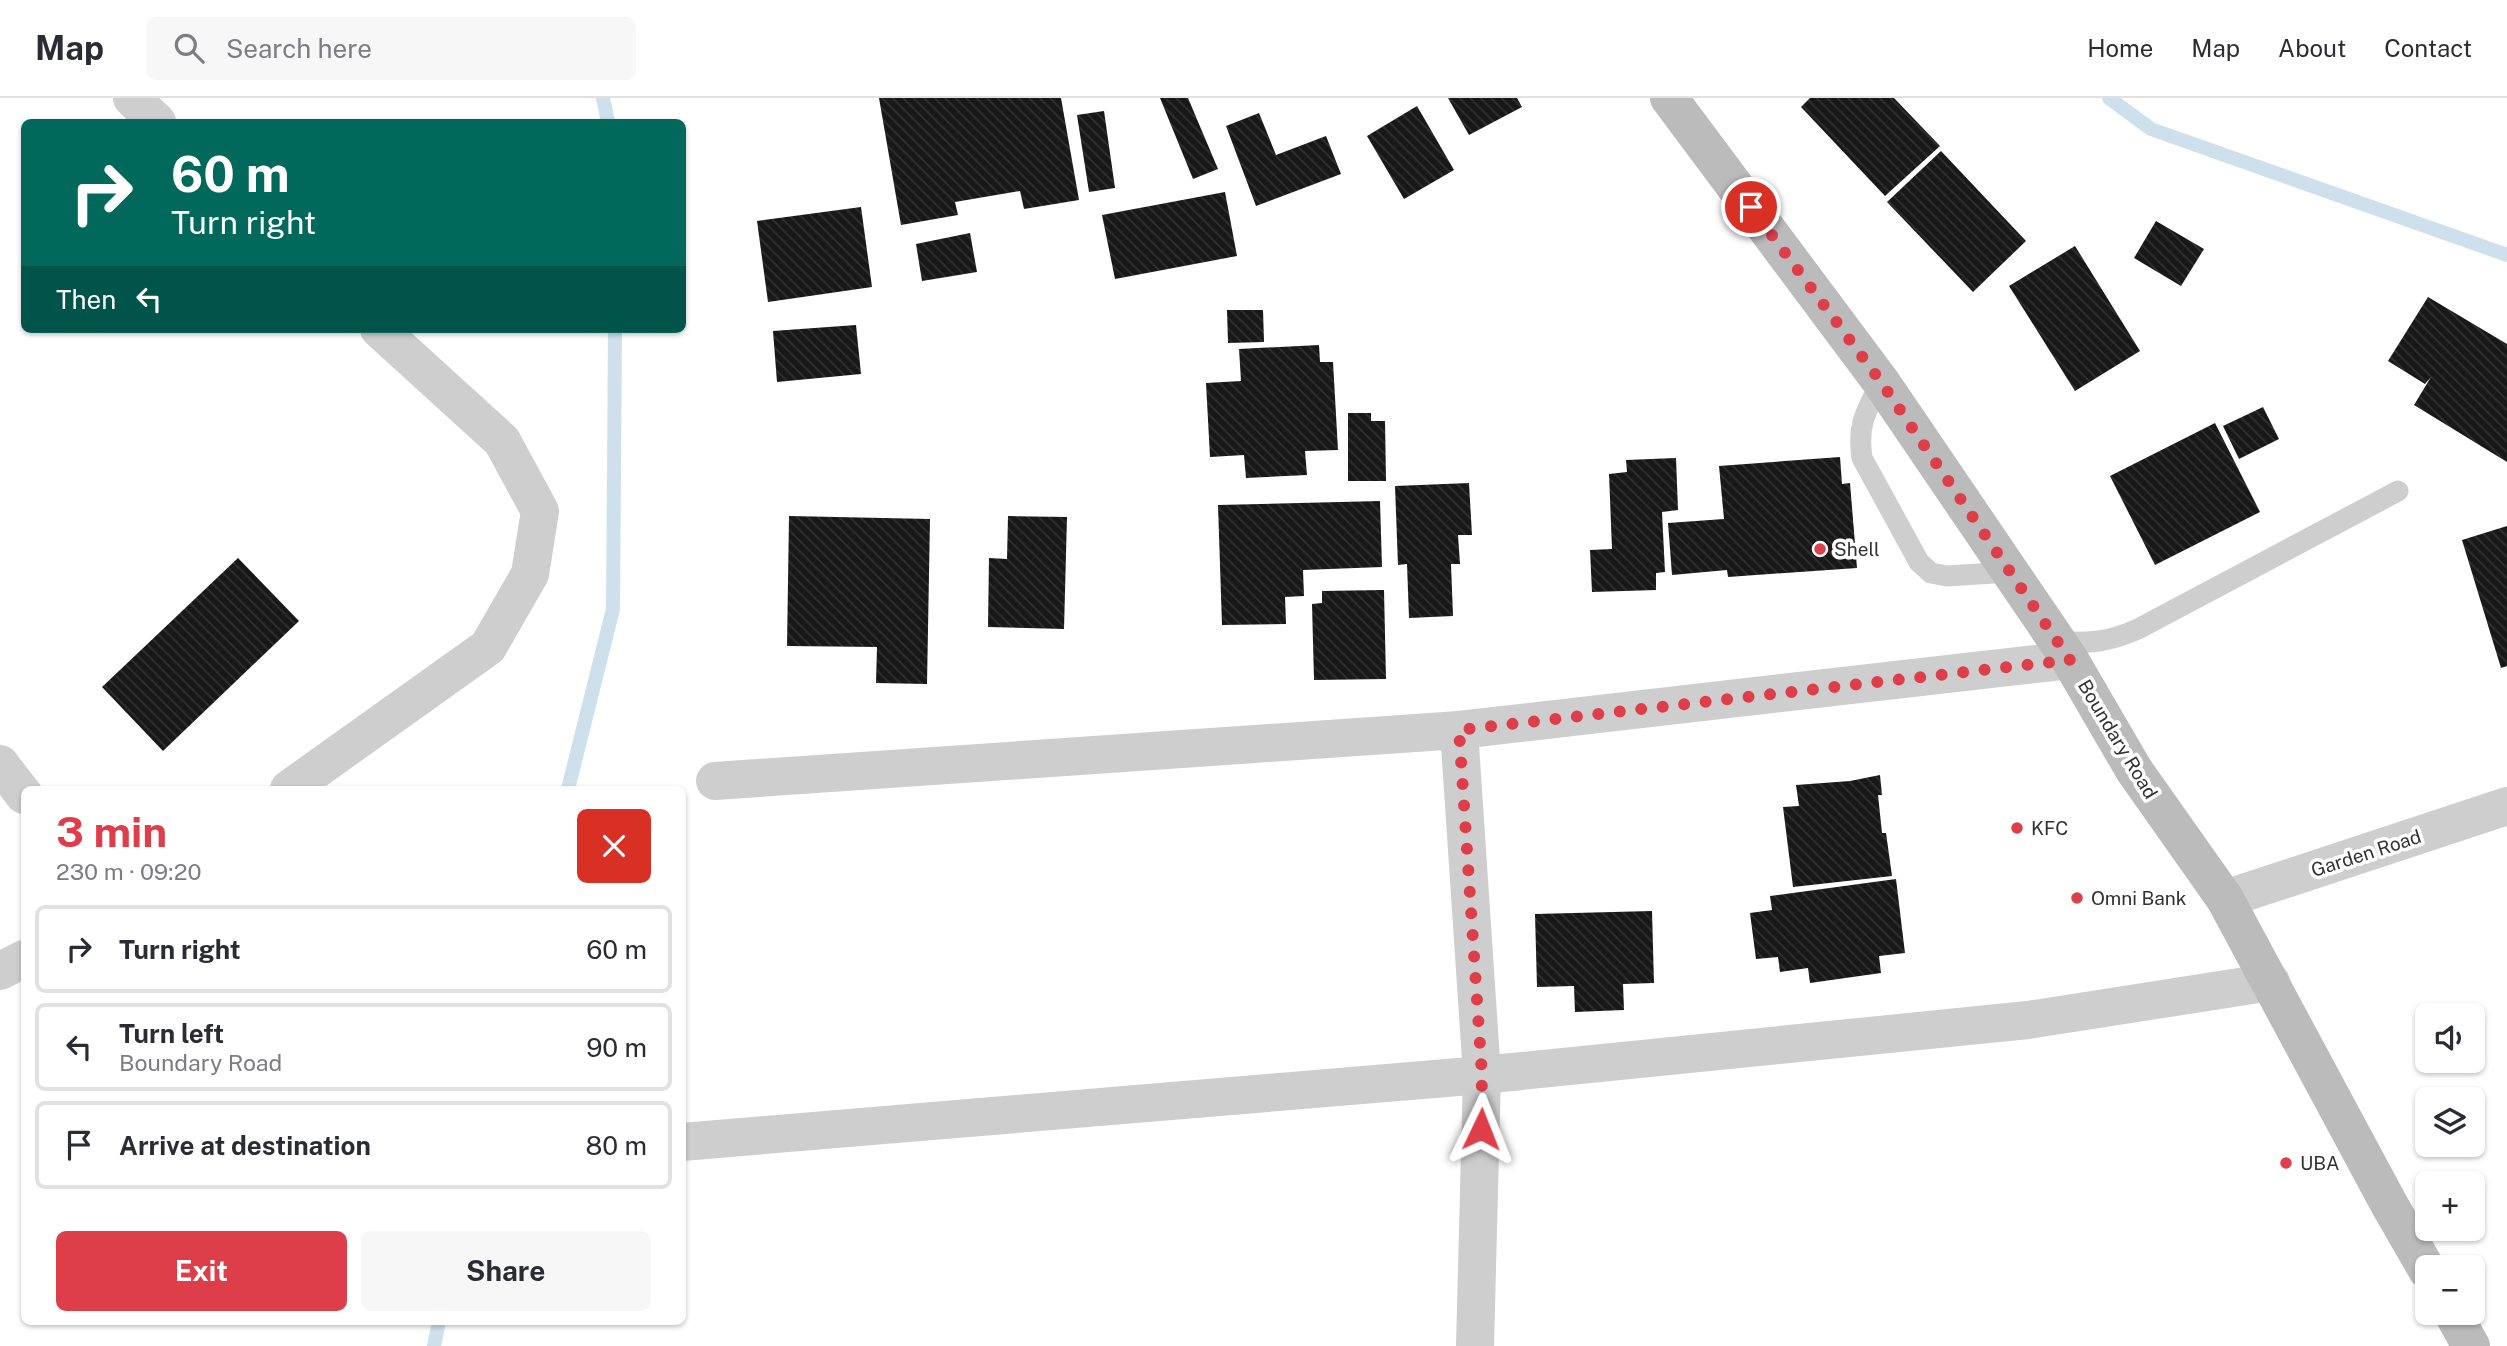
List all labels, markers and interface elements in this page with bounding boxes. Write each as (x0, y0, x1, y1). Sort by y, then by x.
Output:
search box (146, 17, 636, 80)
text: Map (35, 29, 104, 67)
icon: search (170, 29, 208, 67)
text: Search here (226, 33, 372, 64)
text: Home (2087, 34, 2153, 62)
text: Map (2191, 34, 2240, 62)
text: About (2278, 34, 2346, 62)
text: Contact (2384, 34, 2472, 62)
text: 60 m (171, 145, 290, 203)
icon: right (56, 147, 147, 238)
pin (1721, 177, 1781, 237)
icon: arrive (1732, 188, 1770, 226)
text: Turn right (171, 204, 316, 241)
icon: left (130, 280, 168, 318)
text: Then (56, 284, 116, 315)
place label: Shell (1834, 538, 1880, 560)
marker: Shell (1812, 541, 1828, 557)
street label: Boundary Road (2074, 676, 2162, 802)
text: 3 min (56, 807, 167, 856)
button: close (577, 809, 651, 883)
place label: KFC (2031, 817, 2068, 839)
marker: KFC (2009, 820, 2025, 836)
street label: Garden Road (2308, 825, 2424, 881)
text: 230 m · 09:20 (56, 858, 202, 885)
place label: Omni Bank (2091, 887, 2187, 909)
marker: Omni Bank (2069, 890, 2085, 906)
icon: right (60, 930, 98, 968)
text: Turn right (119, 934, 241, 965)
text: 60 m (586, 934, 647, 965)
map controls (2415, 1003, 2485, 1325)
button: sound (2415, 1003, 2485, 1073)
text: Turn left (119, 1018, 224, 1049)
icon: left (60, 1028, 98, 1066)
text: 90 m (586, 1032, 647, 1063)
text: Boundary Road (119, 1049, 282, 1076)
button: layers (2415, 1087, 2485, 1157)
position arrow (1444, 1092, 1518, 1166)
icon: arrive (60, 1126, 98, 1164)
text: Arrive at destination (119, 1130, 371, 1161)
text: 80 m (586, 1130, 647, 1161)
place label: UBA (2300, 1152, 2339, 1174)
marker: UBA (2278, 1155, 2294, 1171)
button: + (2415, 1171, 2485, 1241)
button: Exit (56, 1231, 347, 1311)
button: Share (361, 1231, 651, 1311)
button: − (2415, 1255, 2485, 1325)

